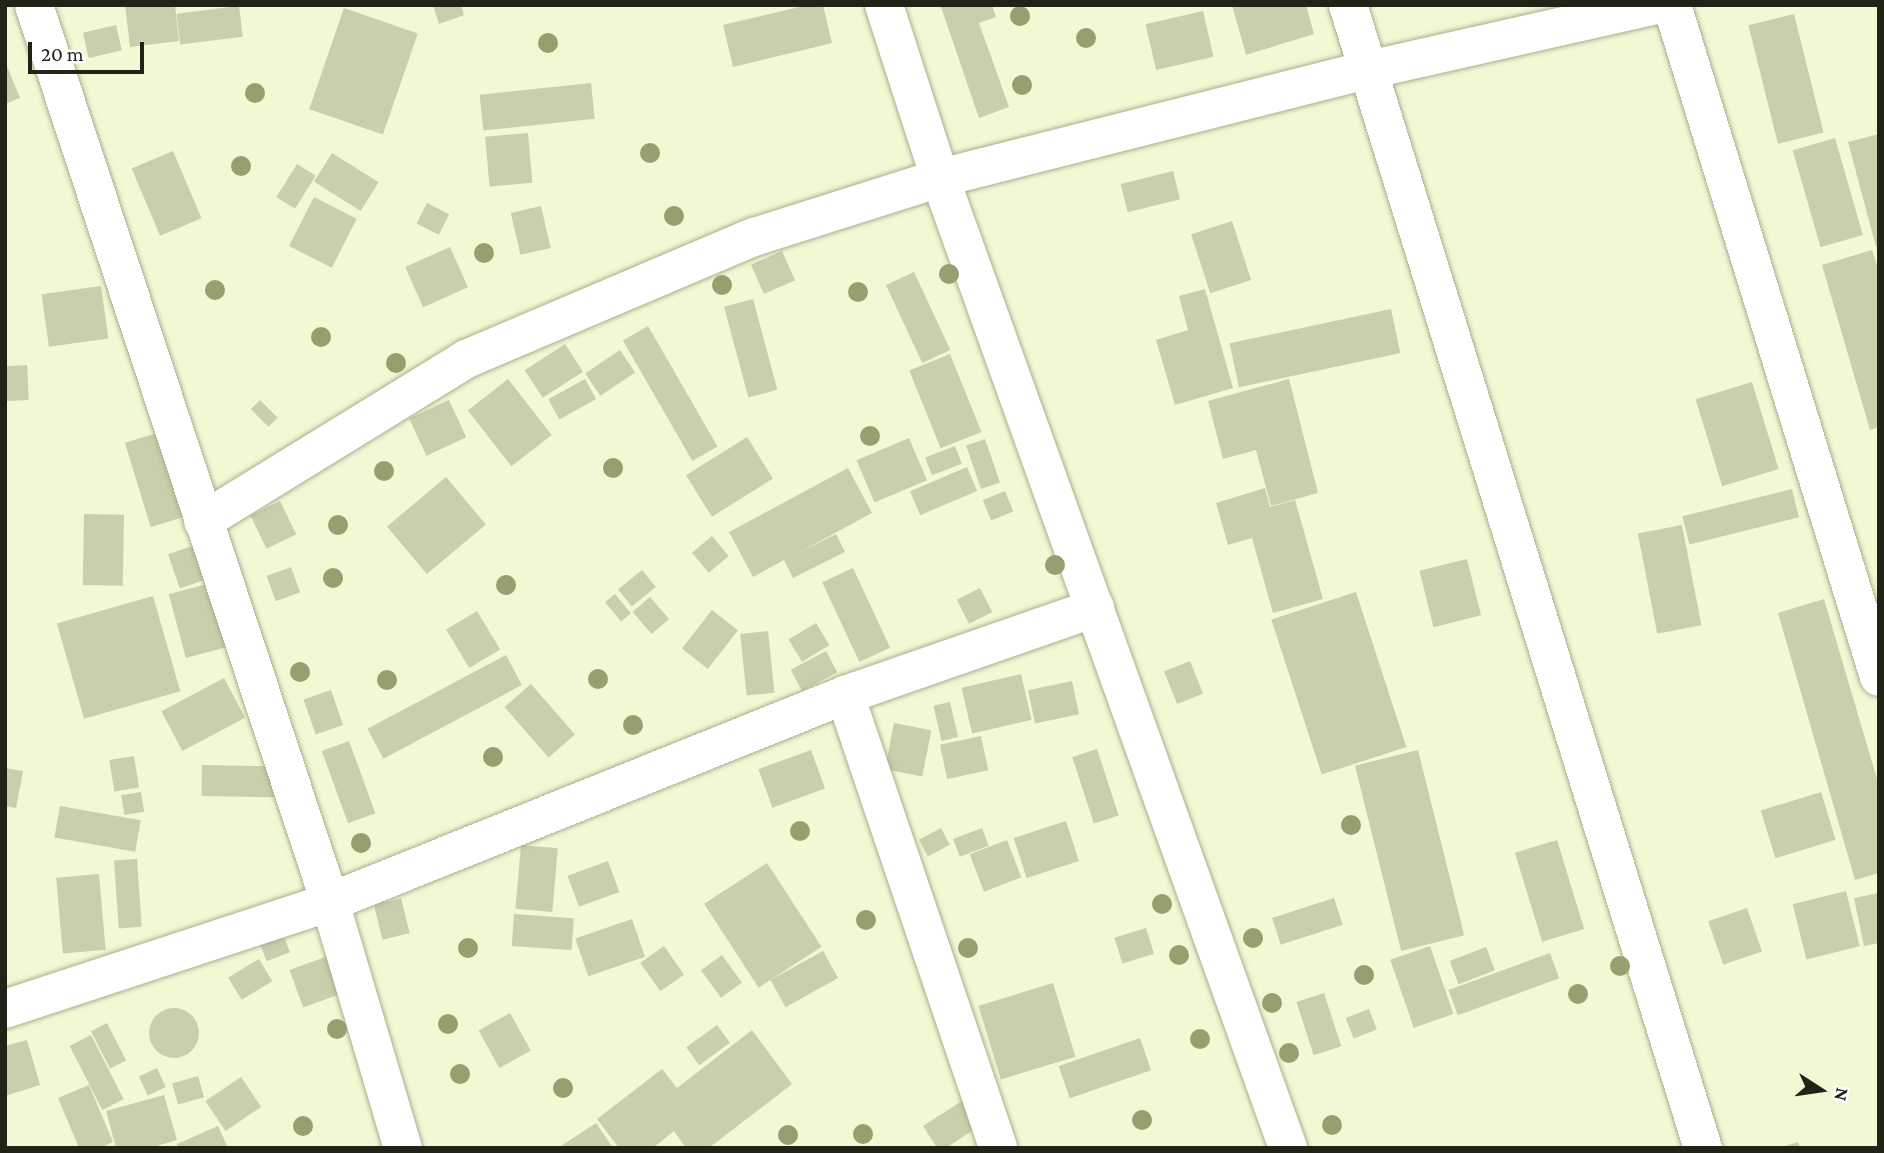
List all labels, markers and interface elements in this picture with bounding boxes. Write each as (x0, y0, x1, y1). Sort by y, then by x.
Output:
scale bar (32, 28, 147, 72)
text: 20 m (41, 42, 84, 66)
north arrow (1786, 1055, 1856, 1125)
text: N (1830, 1086, 1854, 1103)

